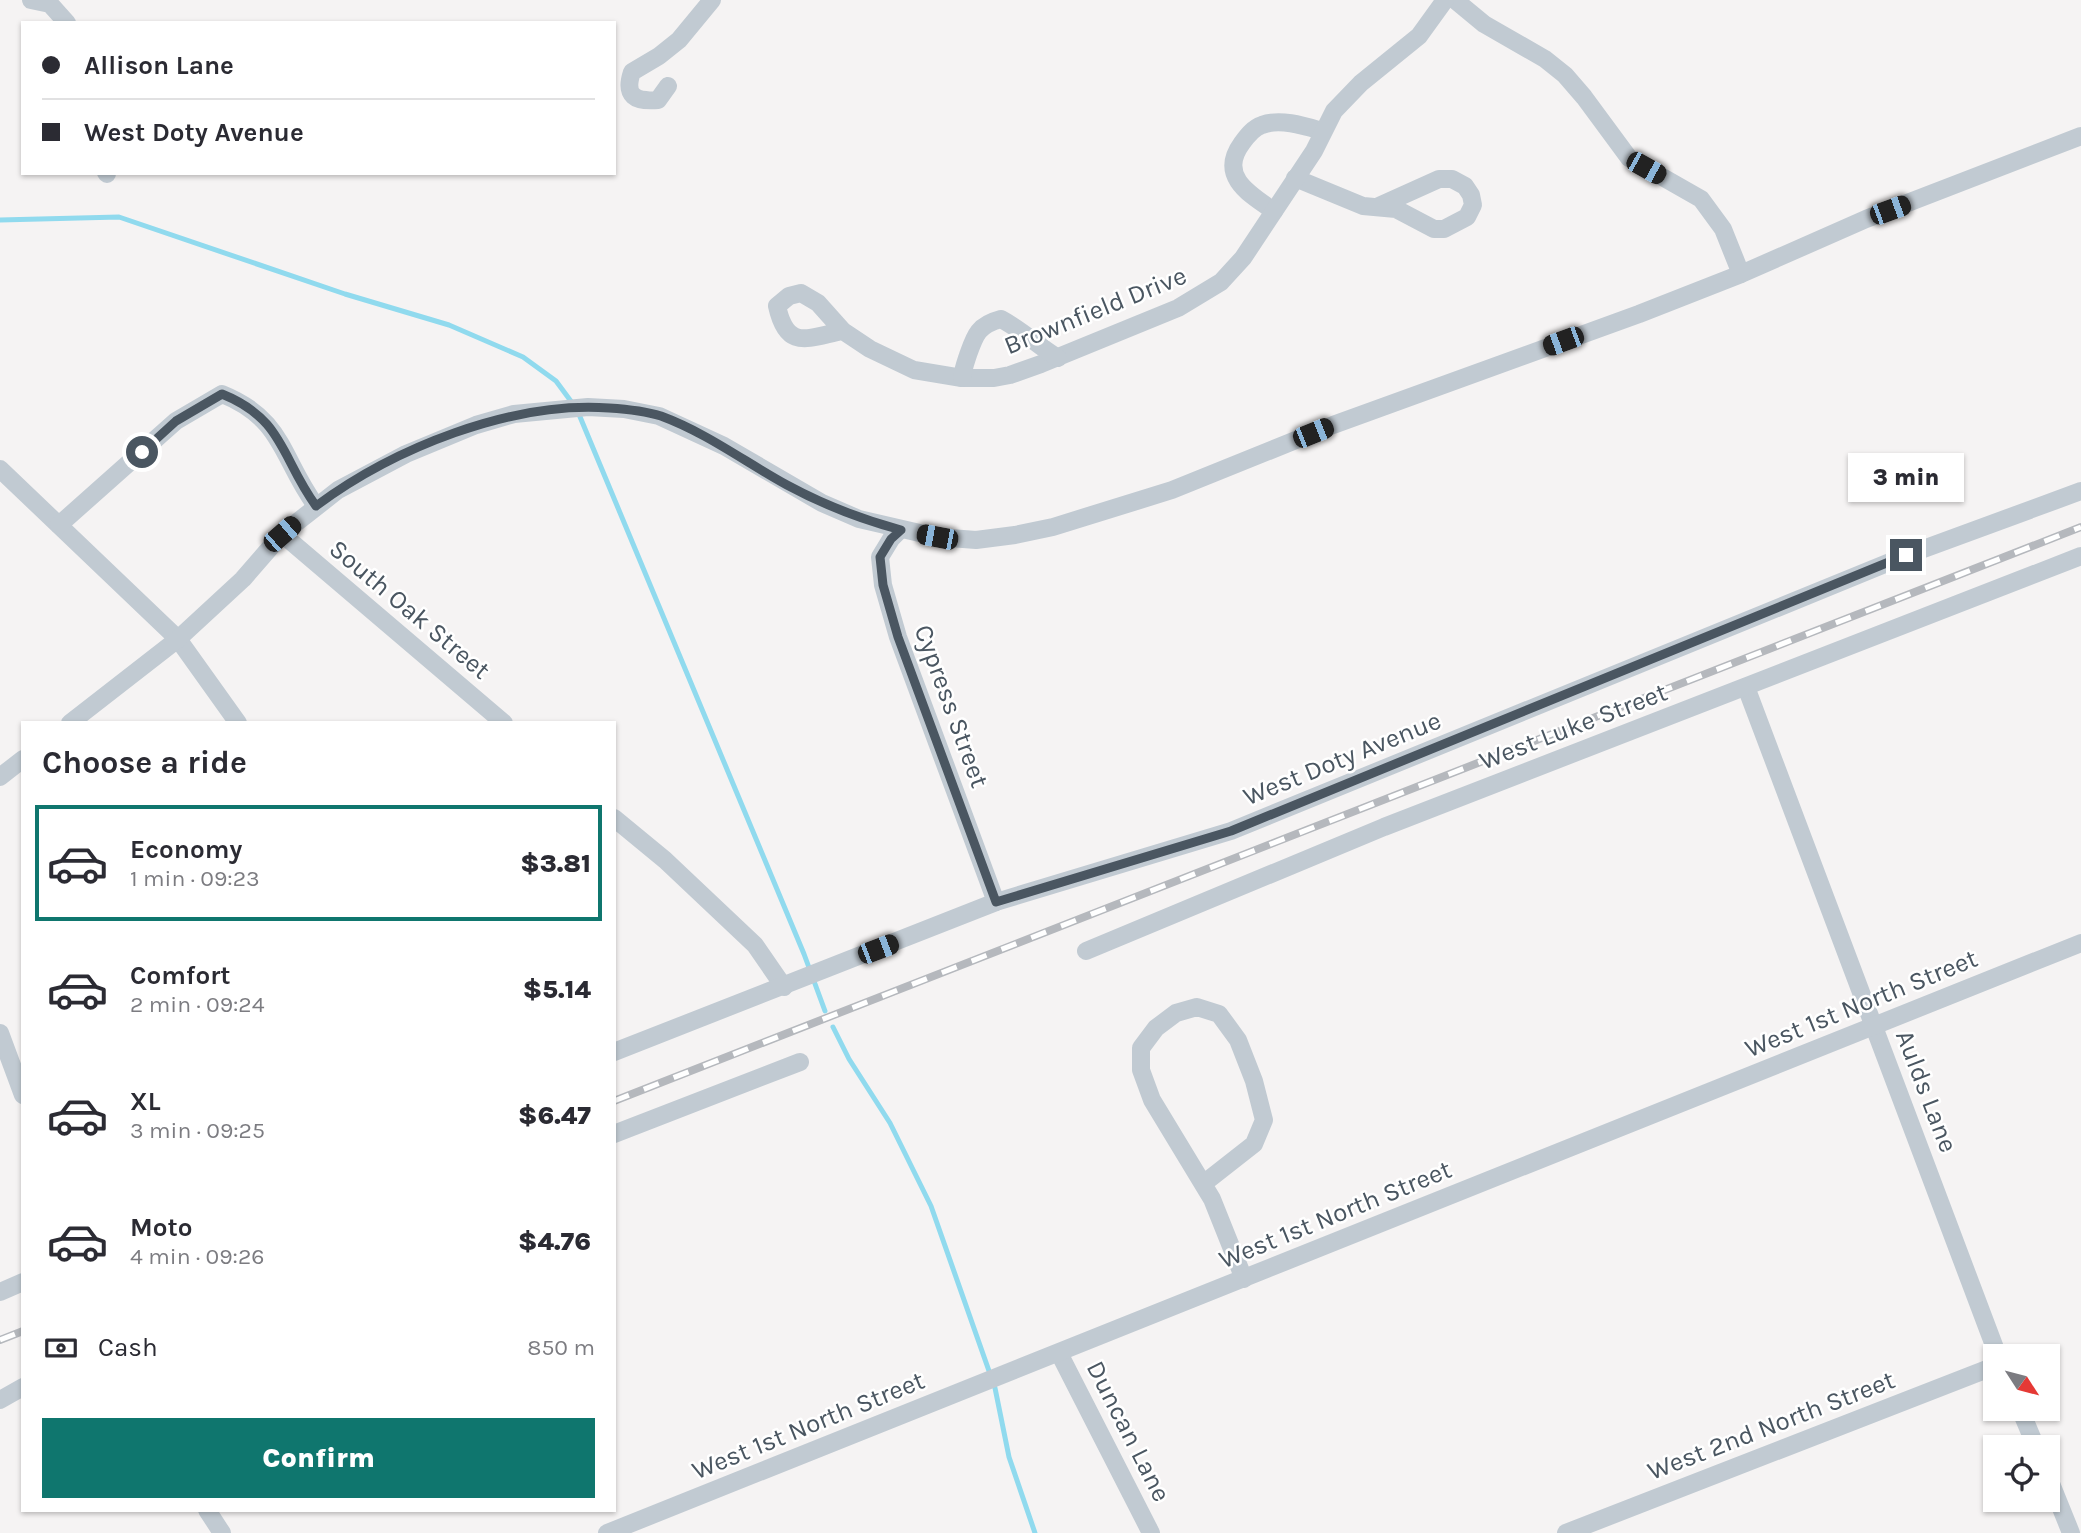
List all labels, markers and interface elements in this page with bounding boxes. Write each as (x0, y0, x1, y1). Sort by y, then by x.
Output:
text: Allison Lane (84, 50, 234, 81)
text: West Doty Avenue (84, 117, 304, 148)
car (1623, 149, 1670, 187)
car (1867, 193, 1914, 227)
street label: Brownfield Drive (999, 260, 1191, 361)
car (1540, 324, 1587, 358)
car (1290, 415, 1337, 451)
route start (126, 436, 158, 468)
callout: 3 min (1848, 454, 1964, 503)
text: 3 min (1873, 464, 1939, 491)
car (260, 512, 305, 556)
car (915, 523, 960, 551)
street label: South Oak Street (323, 533, 497, 686)
route end (1890, 539, 1922, 571)
street label: Cypress Street (908, 621, 995, 792)
street label: West Luke Street (1475, 676, 1672, 777)
street label: West Doty Avenue (1239, 705, 1446, 812)
text: Choose a ride (42, 744, 247, 781)
icon: car (46, 832, 109, 895)
text: Economy (130, 834, 242, 865)
text: $3.81 (520, 848, 591, 879)
text: 1 min · 09:23 (130, 865, 260, 892)
car (855, 932, 902, 966)
street label: West 1st North Street (1740, 943, 1982, 1064)
icon: car (46, 958, 109, 1021)
text: Comfort (130, 960, 231, 991)
text: $5.14 (523, 974, 591, 1005)
text: 2 min · 09:24 (130, 991, 265, 1018)
street label: Aulds Lane (1889, 1026, 1964, 1157)
icon: car (46, 1084, 109, 1147)
text: XL (130, 1086, 161, 1117)
text: $6.47 (518, 1100, 591, 1131)
text: 3 min · 09:25 (130, 1117, 265, 1144)
street label: West 1st North Street (1214, 1154, 1456, 1275)
icon: car (46, 1210, 109, 1273)
text: Moto (130, 1212, 192, 1243)
text: $4.76 (518, 1226, 591, 1257)
text: 4 min · 09:26 (130, 1243, 264, 1270)
icon: cash (42, 1329, 80, 1367)
text: Cash (98, 1332, 158, 1363)
text: 850 m (527, 1334, 595, 1361)
north arrow (1983, 1344, 2060, 1421)
map controls (1983, 1344, 2060, 1512)
street label: Duncan Lane (1080, 1356, 1177, 1507)
street label: West 2nd North Street (1643, 1364, 1899, 1487)
street label: West 1st North Street (687, 1365, 929, 1486)
button: Confirm (42, 1418, 595, 1498)
button: locate (1983, 1435, 2060, 1512)

